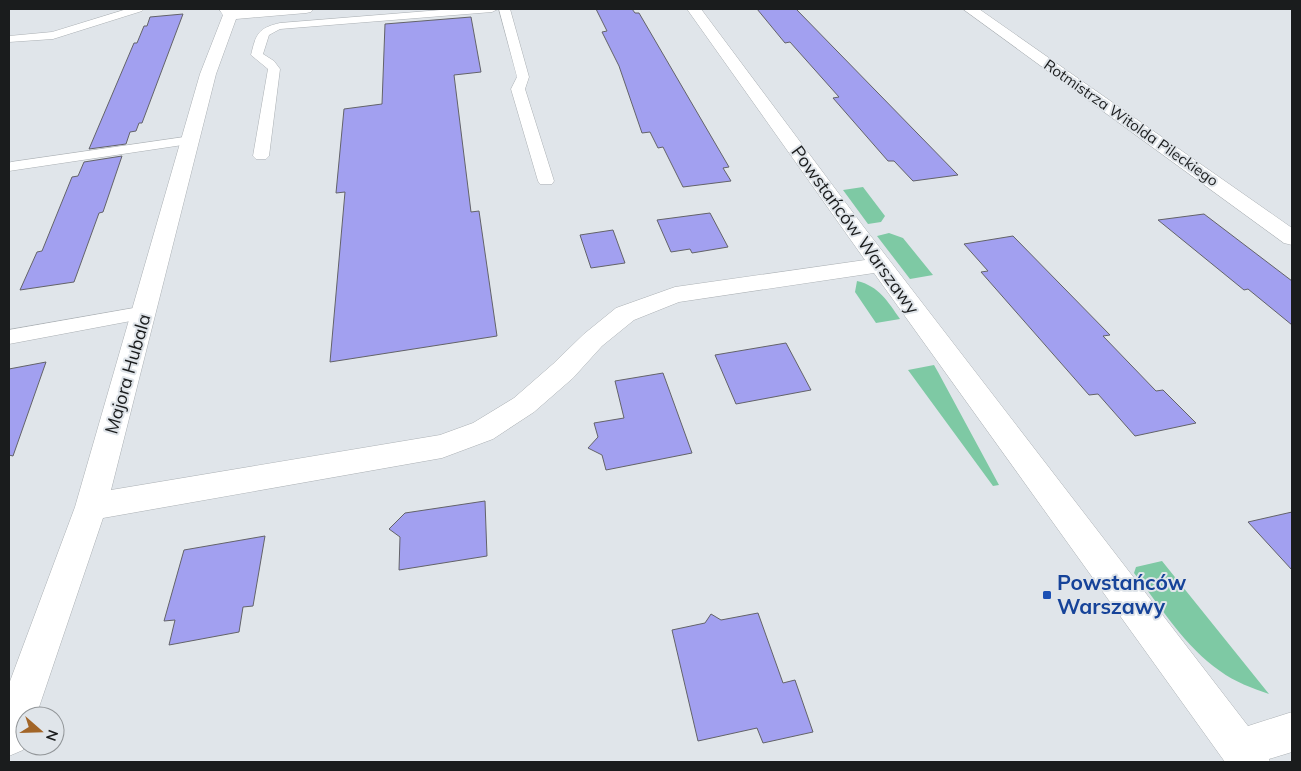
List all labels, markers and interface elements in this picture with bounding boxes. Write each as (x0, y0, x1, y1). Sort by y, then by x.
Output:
street label: Rotmistrza Witolda Pileckiego (1040, 55, 1222, 190)
street label: Powstańców Warszawy (786, 141, 925, 319)
street label: Majora Hubala (99, 311, 156, 436)
place label: Powstańców Warszawy (1057, 569, 1187, 619)
marker: Powstańców Warszawy (1041, 589, 1053, 601)
north arrow (15, 706, 65, 756)
text: N (42, 727, 62, 743)

